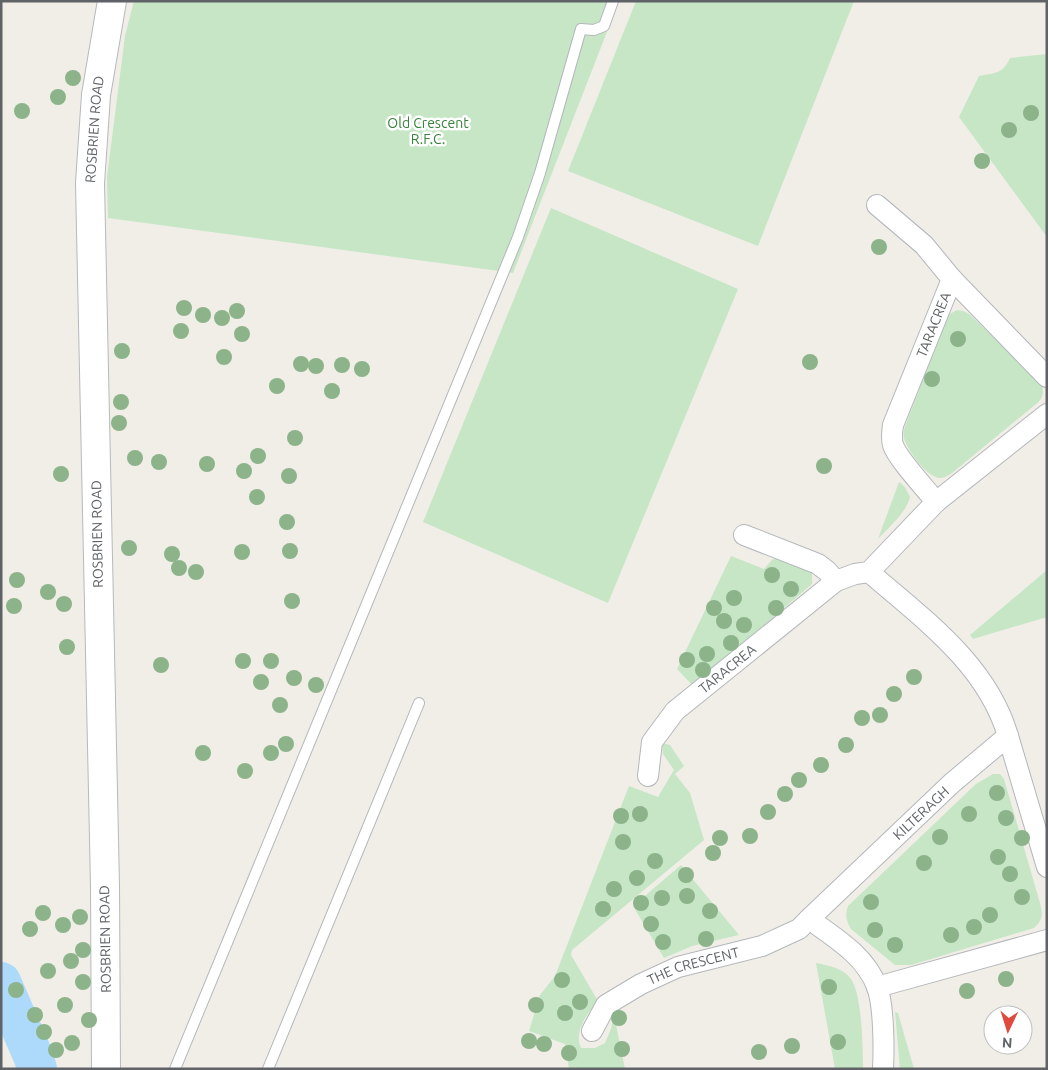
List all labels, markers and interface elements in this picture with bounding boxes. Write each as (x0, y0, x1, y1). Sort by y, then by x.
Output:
street label: ROSBRIEN ROAD (82, 74, 107, 184)
park label: Old Crescent R.F.C. (387, 115, 469, 147)
street label: TARACREA (913, 290, 954, 360)
street label: ROSBRIEN ROAD (88, 480, 106, 588)
street label: TARACREA (695, 641, 759, 697)
street label: KILTERAGH (890, 783, 952, 843)
street label: ROSBRIEN ROAD (96, 885, 114, 993)
street label: THE CRESCENT (645, 944, 741, 988)
north arrow (983, 1005, 1033, 1055)
text: N (1001, 1035, 1013, 1051)

